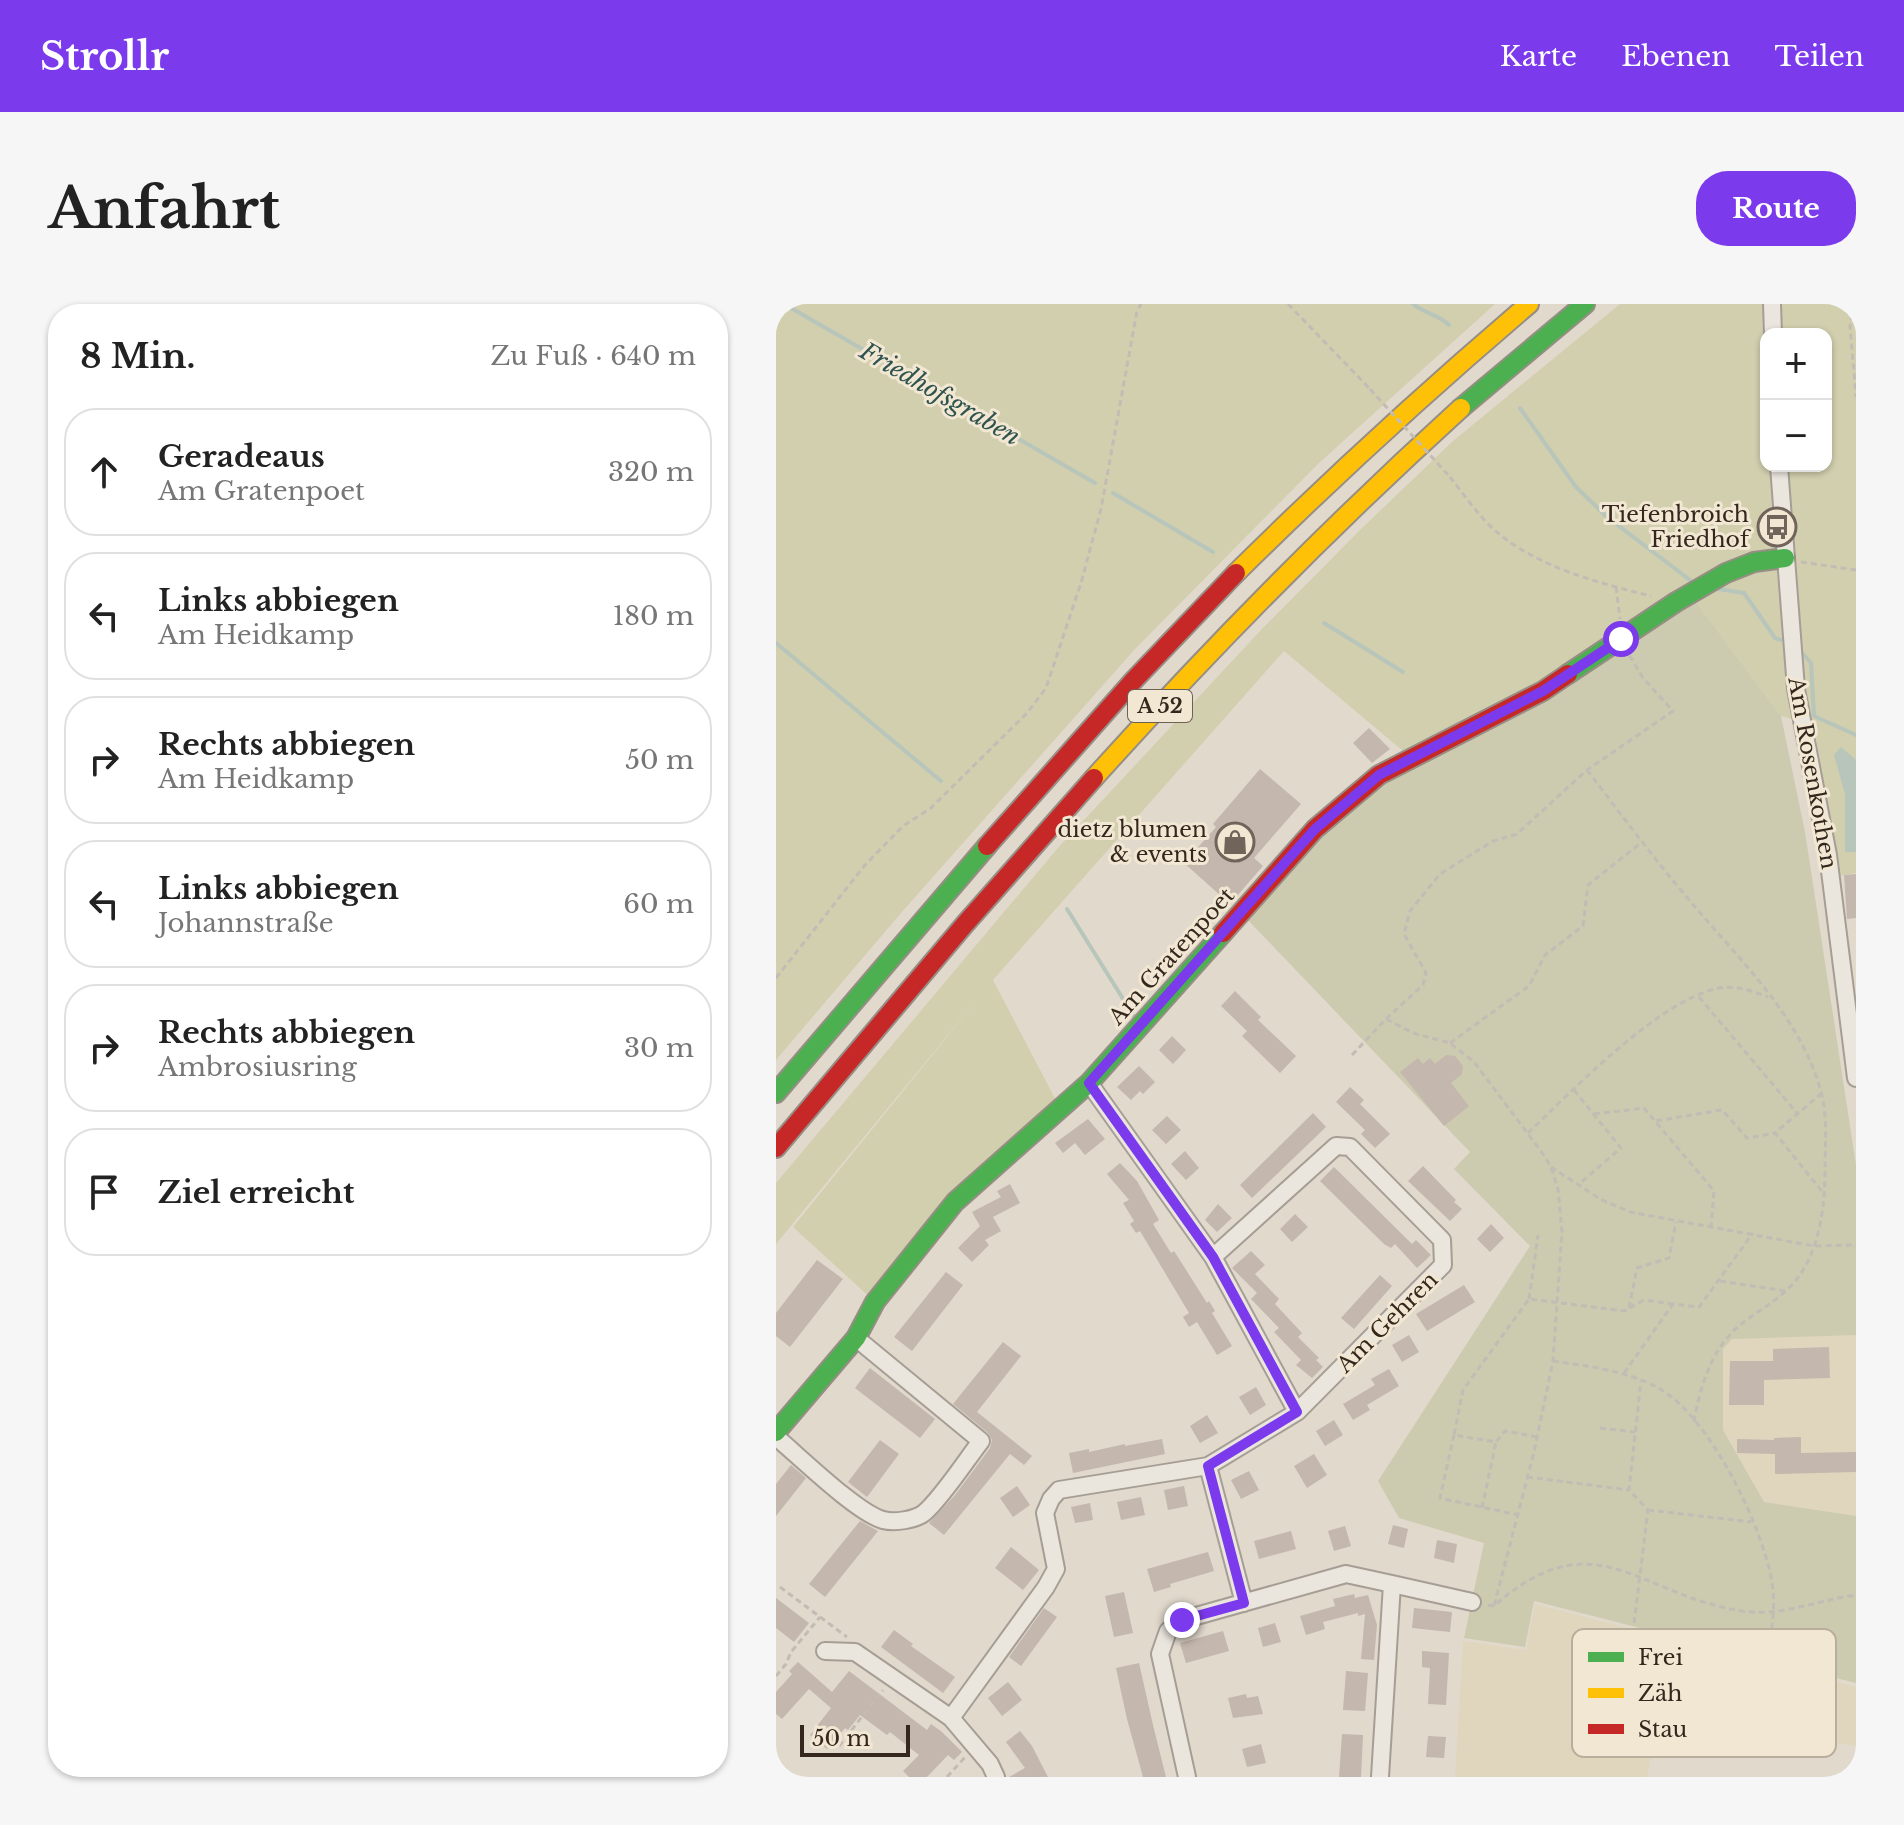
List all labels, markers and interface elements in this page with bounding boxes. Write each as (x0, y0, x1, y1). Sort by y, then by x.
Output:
text: Strollr (40, 33, 169, 80)
text: Karte (1500, 39, 1577, 74)
text: Ebenen (1621, 39, 1730, 74)
text: Teilen (1774, 39, 1864, 74)
button: Route (1696, 171, 1856, 246)
text: Anfahrt (48, 174, 280, 243)
map controls (1760, 328, 1832, 472)
button: + (1760, 328, 1832, 400)
text: 8 Min. (80, 335, 195, 377)
water label: Friedhofsgraben (854, 336, 1025, 451)
text: Zu Fuß · 640 m (491, 340, 696, 372)
button: − (1760, 400, 1832, 472)
text: Geradeaus (158, 438, 325, 475)
icon: ahead (82, 450, 126, 494)
text: 320 m (608, 456, 694, 488)
text: Am Gratenpoet (158, 475, 365, 507)
place label: Tiefenbroich Friedhof (1602, 501, 1752, 553)
bus stop icon: Tiefenbroich Friedhof (1756, 506, 1798, 548)
text: Links abbiegen (158, 582, 399, 619)
icon: left (82, 594, 126, 638)
text: 180 m (613, 600, 694, 632)
text: Am Heidkamp (158, 619, 354, 651)
route start (1603, 621, 1639, 657)
street label: Am Rosenkothen (1782, 674, 1843, 871)
road number: A 52 (1128, 690, 1192, 722)
text: Rechts abbiegen (158, 726, 415, 763)
icon: right (82, 738, 126, 782)
text: 50 m (625, 744, 694, 776)
text: Am Heidkamp (158, 763, 354, 795)
place label: dietz blumen & events (1058, 816, 1207, 868)
shop icon: dietz blumen & events (1214, 821, 1256, 863)
text: Links abbiegen (158, 870, 399, 907)
icon: left (82, 882, 126, 926)
street label: Am Gratenpoet (1102, 882, 1240, 1031)
text: 60 m (623, 888, 694, 920)
text: Johannstraße (158, 907, 334, 939)
text: Rechts abbiegen (158, 1014, 415, 1051)
icon: right (82, 1026, 126, 1070)
text: 30 m (624, 1032, 694, 1064)
text: Ambrosiusring (158, 1051, 357, 1083)
icon: arrive (82, 1170, 126, 1214)
text: Ziel erreicht (158, 1174, 354, 1211)
street label: Am Gehren (1330, 1266, 1444, 1379)
route end (1164, 1602, 1200, 1638)
legend (1572, 1629, 1836, 1757)
text: Frei (1638, 1644, 1683, 1671)
text: Zäh (1638, 1680, 1682, 1707)
text: Stau (1638, 1716, 1688, 1743)
scale bar (800, 1721, 910, 1757)
text: 50 m (812, 1725, 870, 1752)

